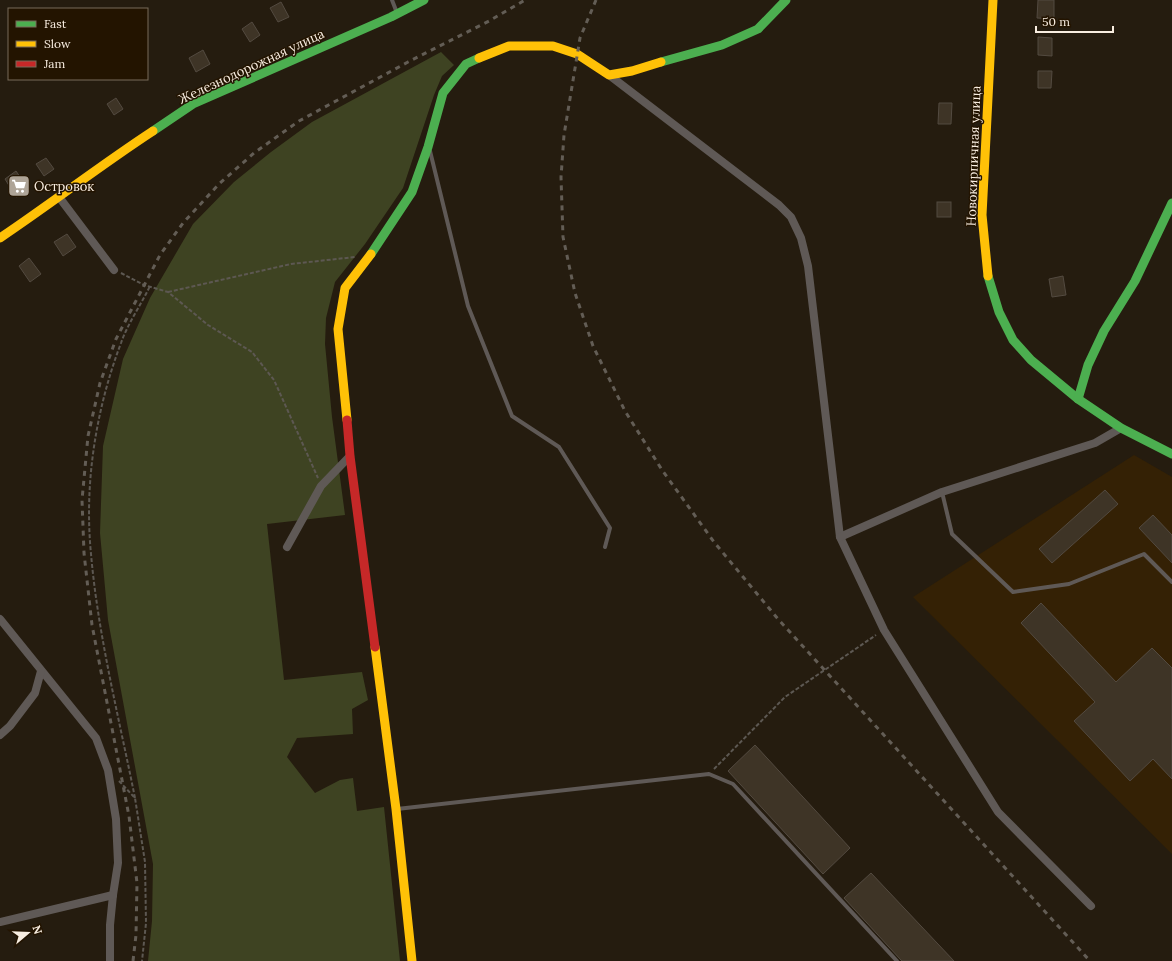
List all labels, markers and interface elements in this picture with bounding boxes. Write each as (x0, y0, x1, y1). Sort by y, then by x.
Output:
legend (8, 8, 148, 80)
scale bar (1036, 8, 1113, 34)
text: 50 m (1042, 14, 1070, 29)
text: Fast (44, 16, 67, 31)
street label: Железнодорожная улица (175, 25, 327, 108)
text: Slow (44, 36, 71, 51)
text: Jam (43, 56, 65, 71)
street label: Новокирпичная улица (963, 85, 984, 227)
supermarket icon: Островок (6, 173, 32, 199)
place label: Островок (34, 178, 94, 195)
north arrow (8, 913, 48, 953)
text: N (29, 923, 46, 937)

